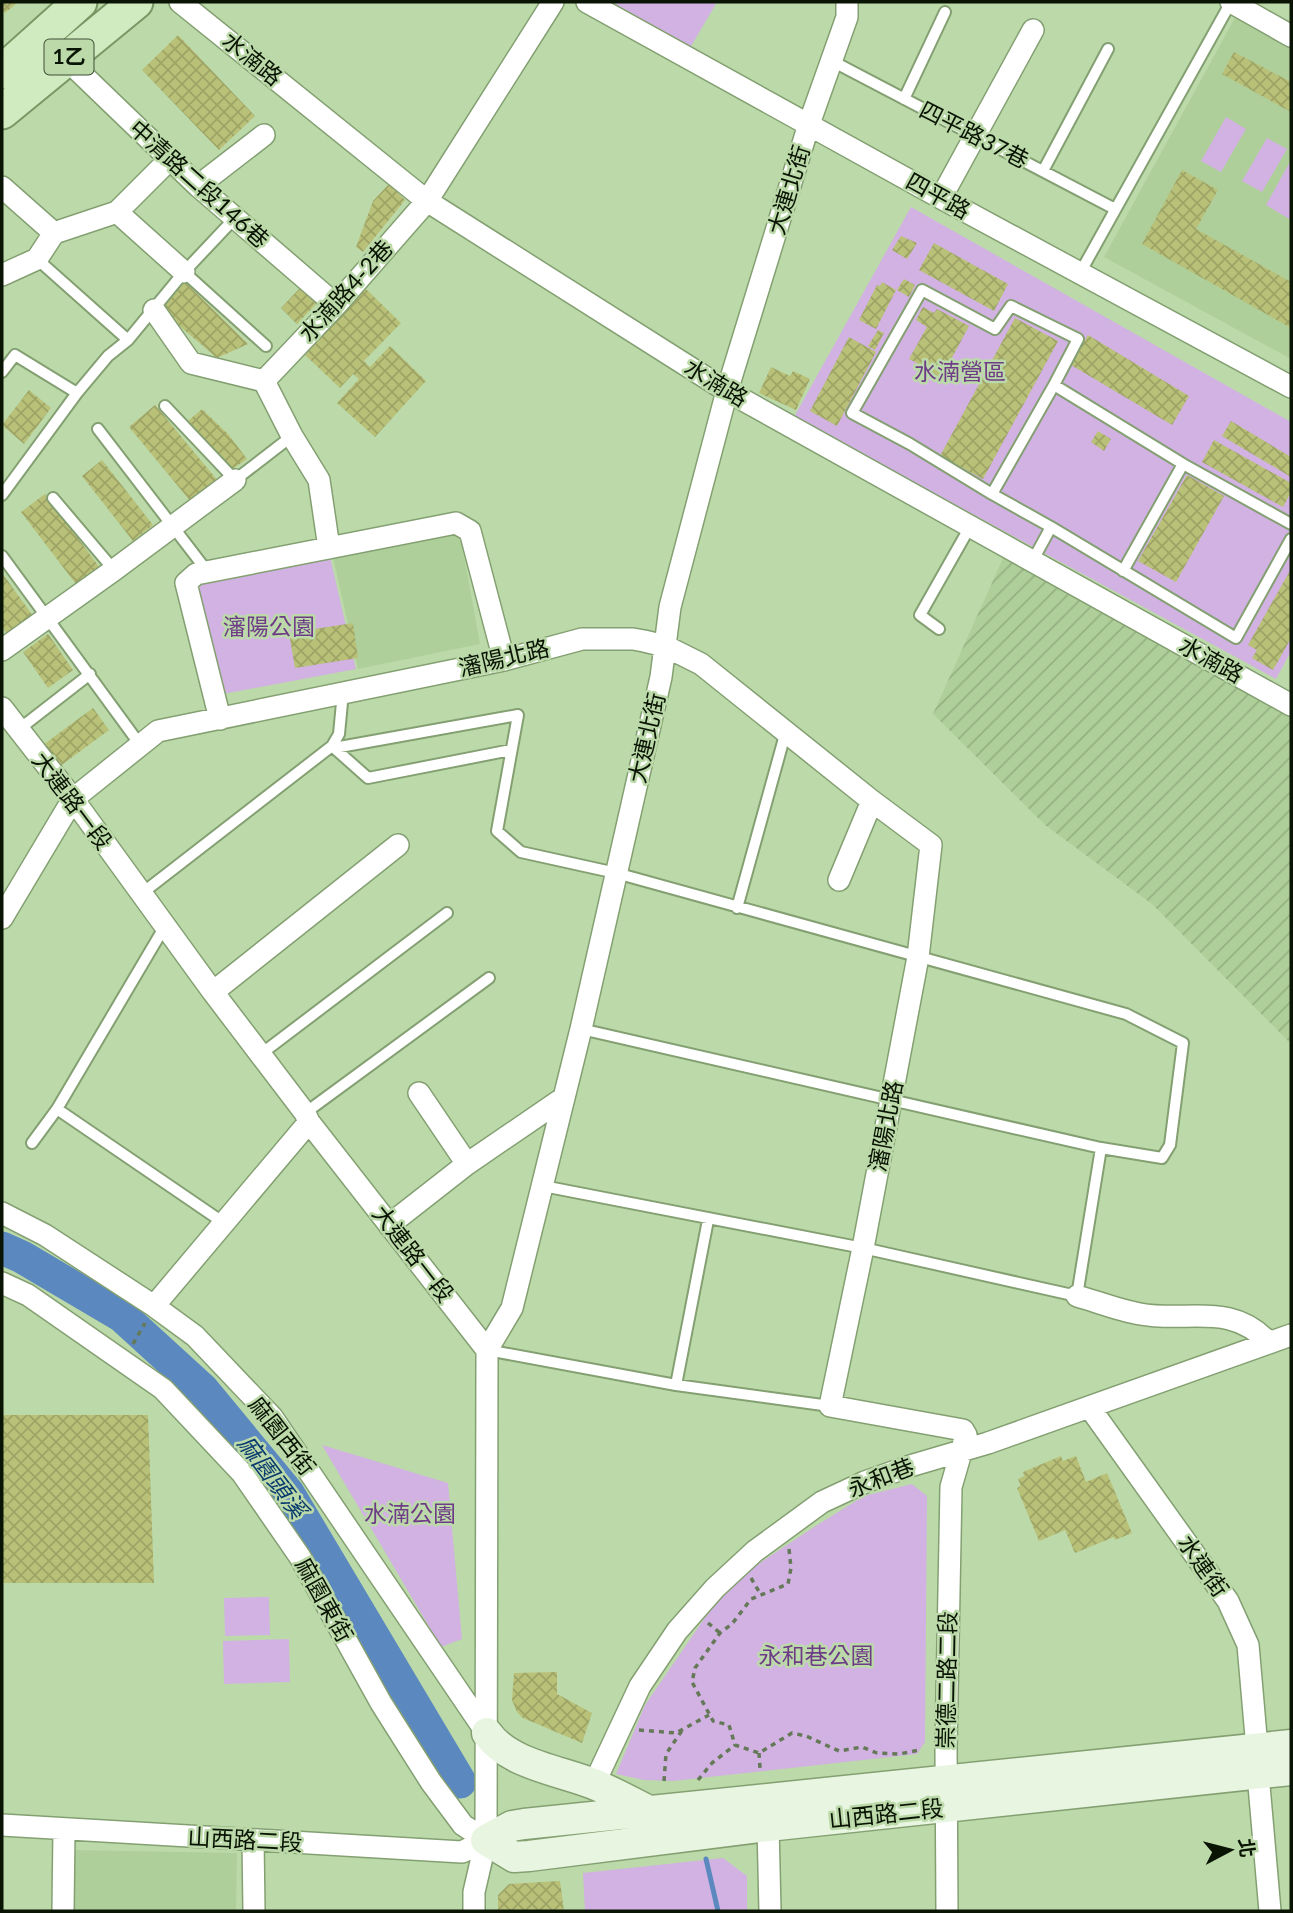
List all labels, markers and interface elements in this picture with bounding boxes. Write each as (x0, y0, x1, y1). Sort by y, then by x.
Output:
street label: 水湳路 (217, 26, 288, 91)
road number: 1乙 (44, 40, 94, 74)
street label: 四平路37巷 (915, 95, 1034, 174)
street label: 中清路二段146巷 (124, 113, 275, 253)
street label: 大連北街 (761, 142, 815, 238)
street label: 四平路 (902, 166, 975, 224)
street label: 水湳路4-2巷 (292, 234, 398, 347)
street label: 水湳路 (680, 352, 753, 412)
park label: 水湳營區 (914, 357, 1006, 385)
park label: 瀋陽公園 (223, 612, 315, 640)
street label: 水湳路 (1175, 630, 1248, 688)
street label: 瀋陽北路 (456, 633, 552, 681)
street label: 大連北街 (622, 690, 670, 786)
street label: 大連路一段 (27, 746, 119, 855)
street label: 瀋陽北路 (862, 1078, 908, 1174)
street label: 大連路一段 (367, 1199, 460, 1307)
street label: 麻園西街 (243, 1391, 322, 1480)
water label: 麻園頭溪 (233, 1429, 315, 1526)
street label: 永和巷 (843, 1452, 918, 1503)
park label: 水湳公園 (364, 1499, 456, 1527)
street label: 水連街 (1173, 1529, 1235, 1602)
street label: 麻園東街 (290, 1552, 359, 1647)
street label: 崇德二路二段 (931, 1611, 961, 1749)
park label: 永和巷公園 (759, 1641, 874, 1669)
street label: 山西路二段 (827, 1793, 945, 1833)
north arrow (1195, 1815, 1265, 1885)
street label: 山西路二段 (187, 1822, 303, 1856)
text: 北 (1235, 1837, 1260, 1859)

